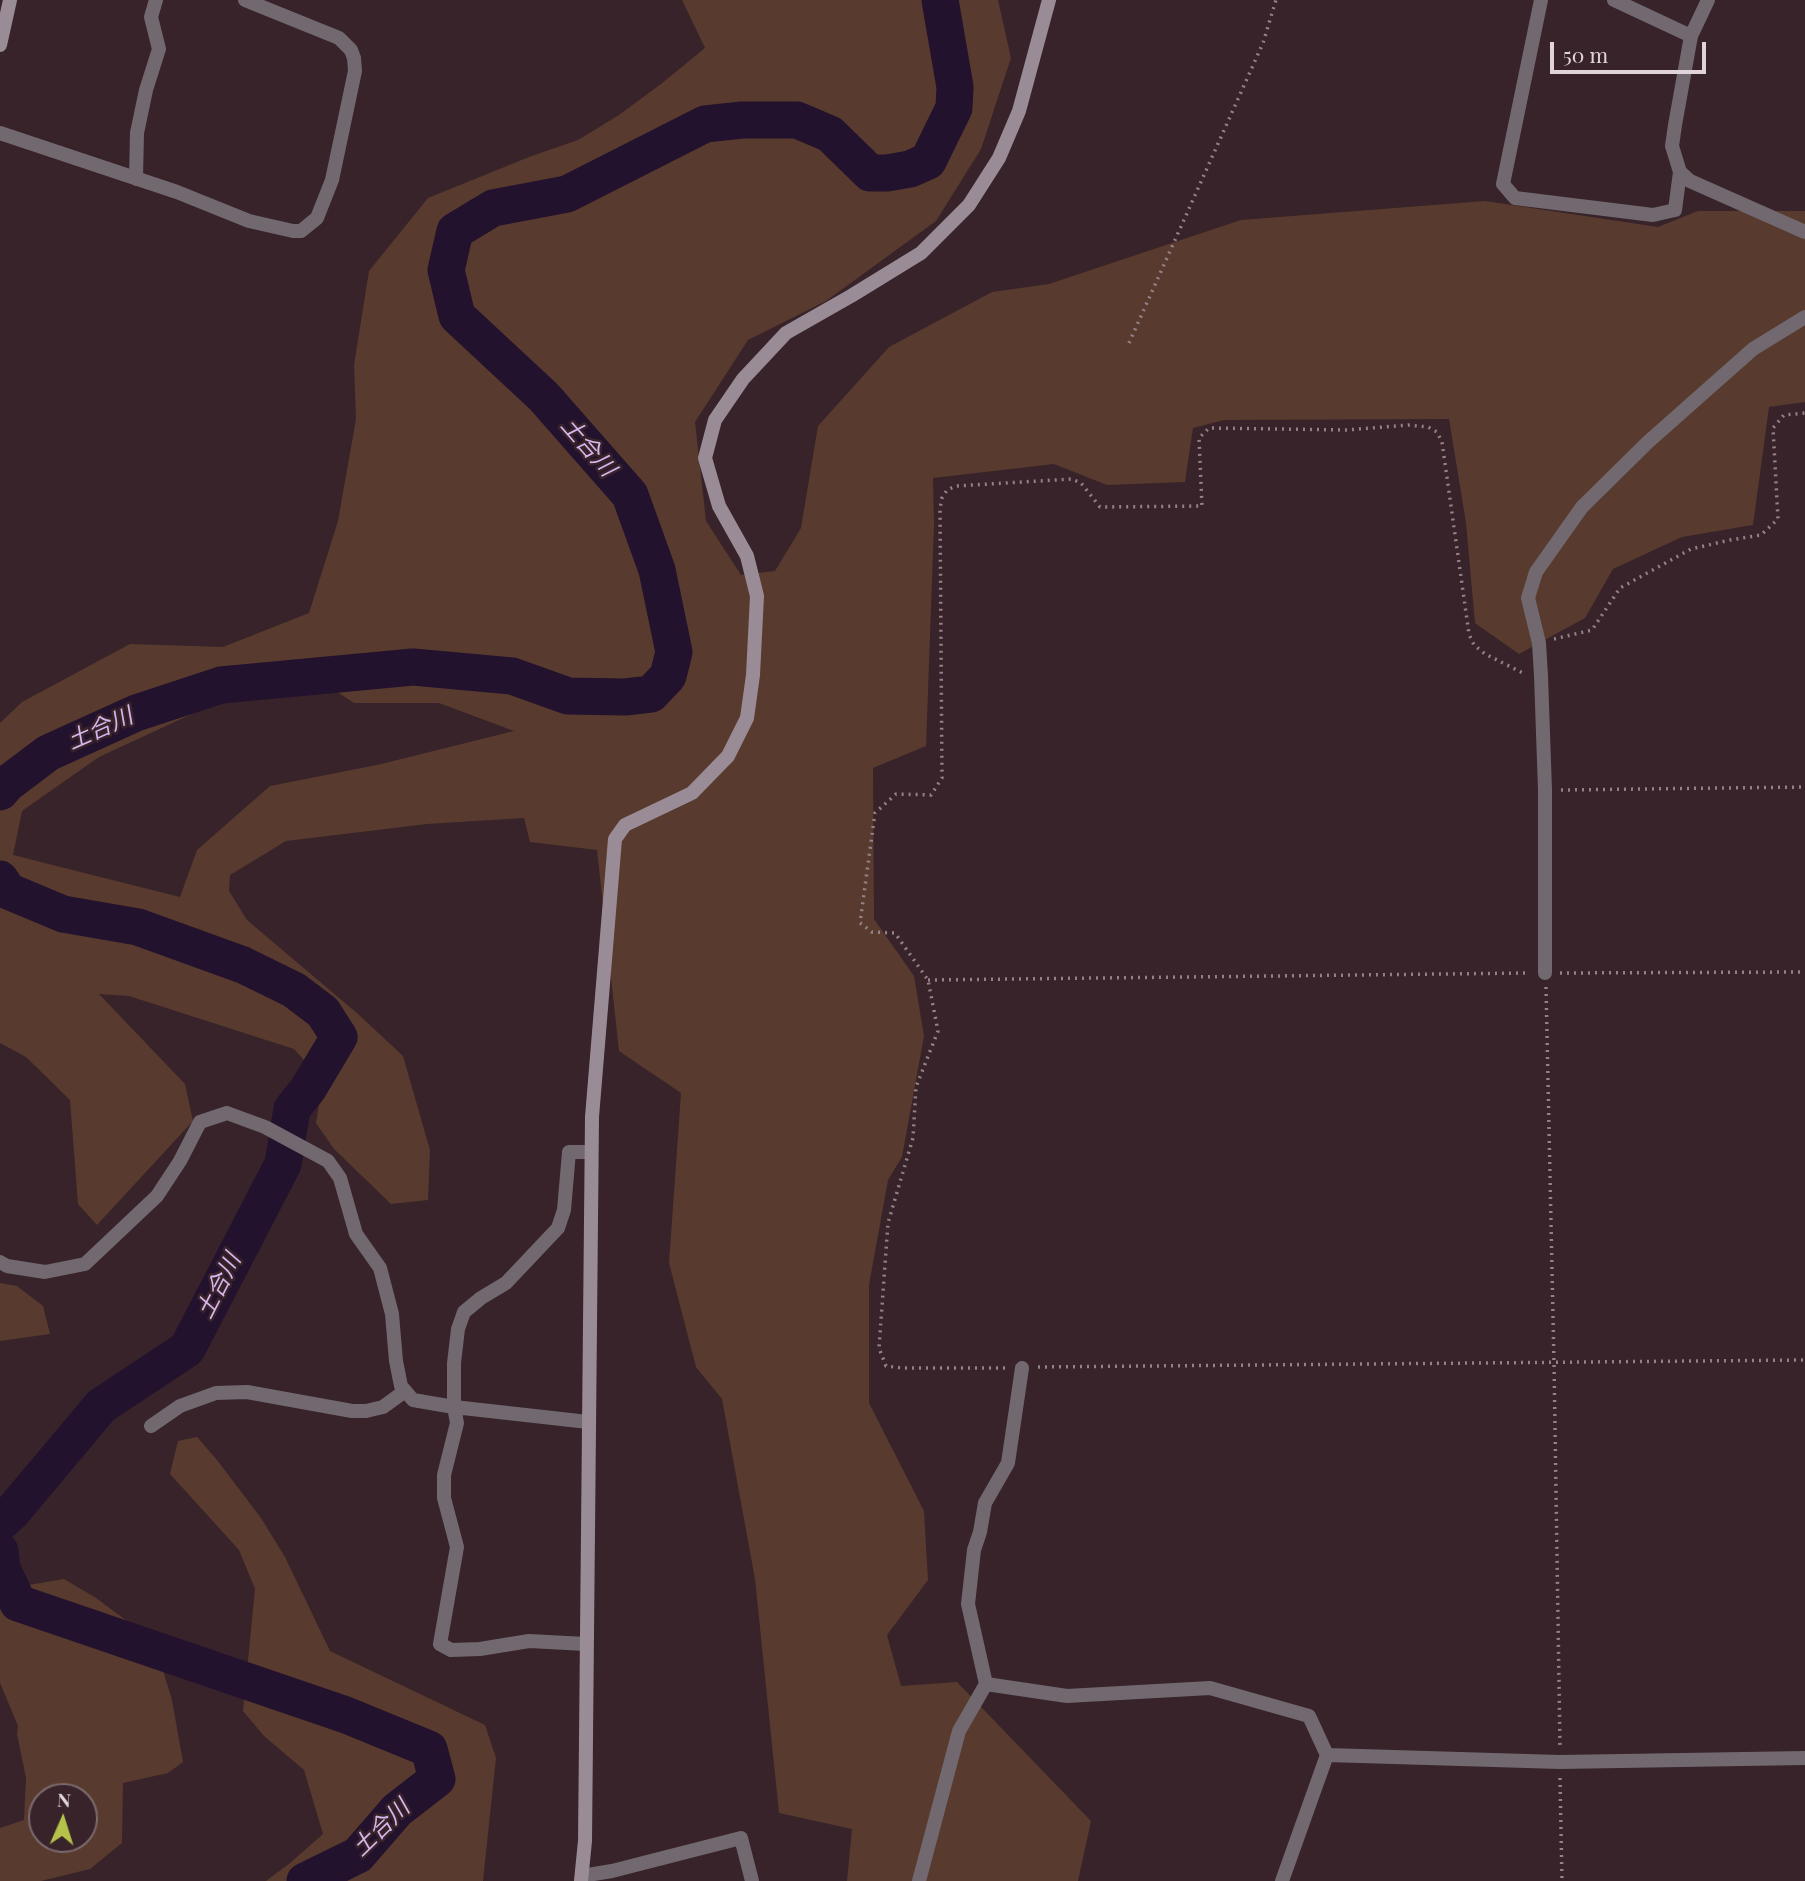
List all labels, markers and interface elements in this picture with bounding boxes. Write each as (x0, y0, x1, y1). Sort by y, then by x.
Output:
scale bar (1553, 28, 1709, 72)
text: 50 m (1563, 40, 1608, 68)
water label: 土合川 (555, 412, 621, 482)
water label: 土合川 (63, 702, 137, 756)
water label: 土合川 (191, 1249, 247, 1323)
north arrow (28, 1783, 98, 1853)
text: N (56, 1786, 72, 1812)
water label: 土合川 (347, 1794, 415, 1862)

